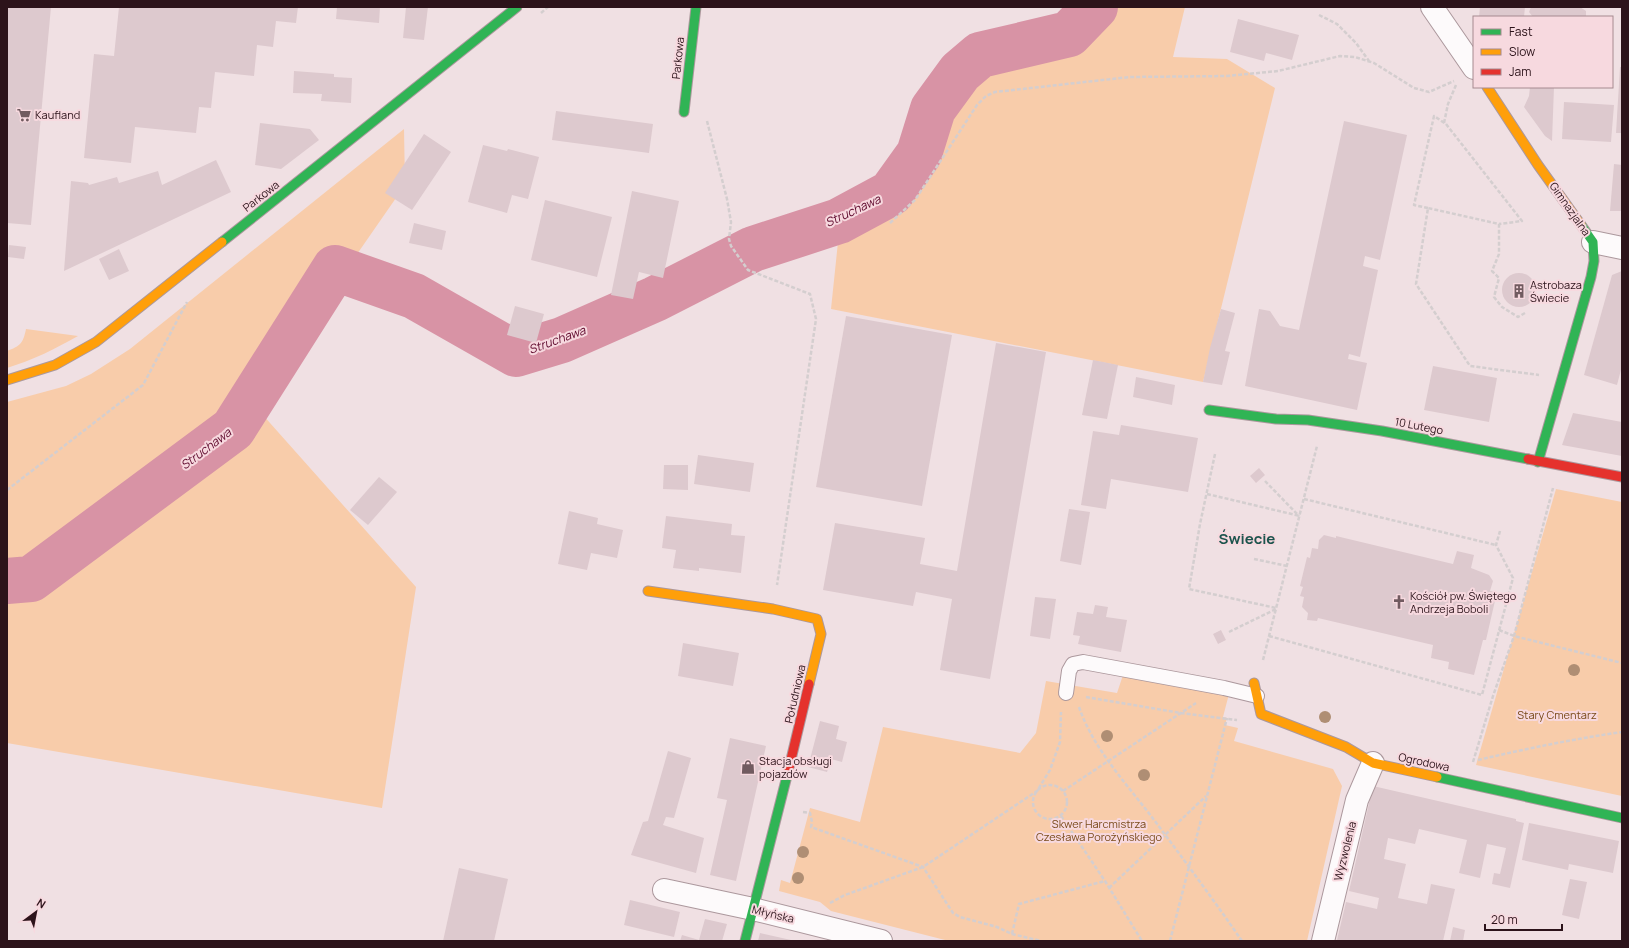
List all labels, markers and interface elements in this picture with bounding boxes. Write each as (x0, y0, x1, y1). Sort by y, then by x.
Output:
legend (1473, 16, 1613, 88)
text: Fast (1509, 23, 1533, 40)
street label: Parkowa (668, 36, 687, 80)
text: Slow (1509, 43, 1535, 60)
text: Jam (1509, 63, 1531, 80)
supermarket icon: Kaufland (16, 107, 32, 123)
place label: Kaufland (35, 107, 80, 122)
street label: Parkowa (239, 177, 282, 215)
street label: Gimnazjalna (1546, 179, 1594, 238)
water label: Struchawa (822, 190, 884, 231)
place label: Astrobaza Świecie (1530, 277, 1582, 305)
building icon: Astrobaza Świecie (1511, 283, 1527, 299)
water label: Struchawa (526, 321, 589, 358)
street label: 10 Lutego (1394, 413, 1445, 438)
water label: Struchawa (177, 423, 236, 473)
district label: Świecie (1219, 528, 1275, 549)
place label: Kościół pw. Świętego Andrzeja Boboli (1410, 588, 1517, 616)
church icon: Kościół pw. Świętego Andrzeja Boboli (1391, 594, 1407, 610)
street label: Południowa (780, 663, 809, 725)
park label: Stary Cmentarz (1517, 707, 1597, 722)
street label: Ogrodowa (1397, 749, 1451, 774)
place label: Stacja obsługi pojazdów (759, 753, 832, 781)
shop icon: Stacja obsługi pojazdów (740, 759, 756, 775)
park label: Skwer Harcmistrza Czesława Porożyńskiego (1036, 816, 1163, 844)
street label: Wyzwolenia (1330, 820, 1359, 882)
north arrow (16, 892, 56, 932)
text: N (34, 895, 49, 912)
street label: Młyńska (750, 901, 796, 926)
scale bar (1485, 906, 1562, 932)
text: 20 m (1491, 911, 1518, 928)

